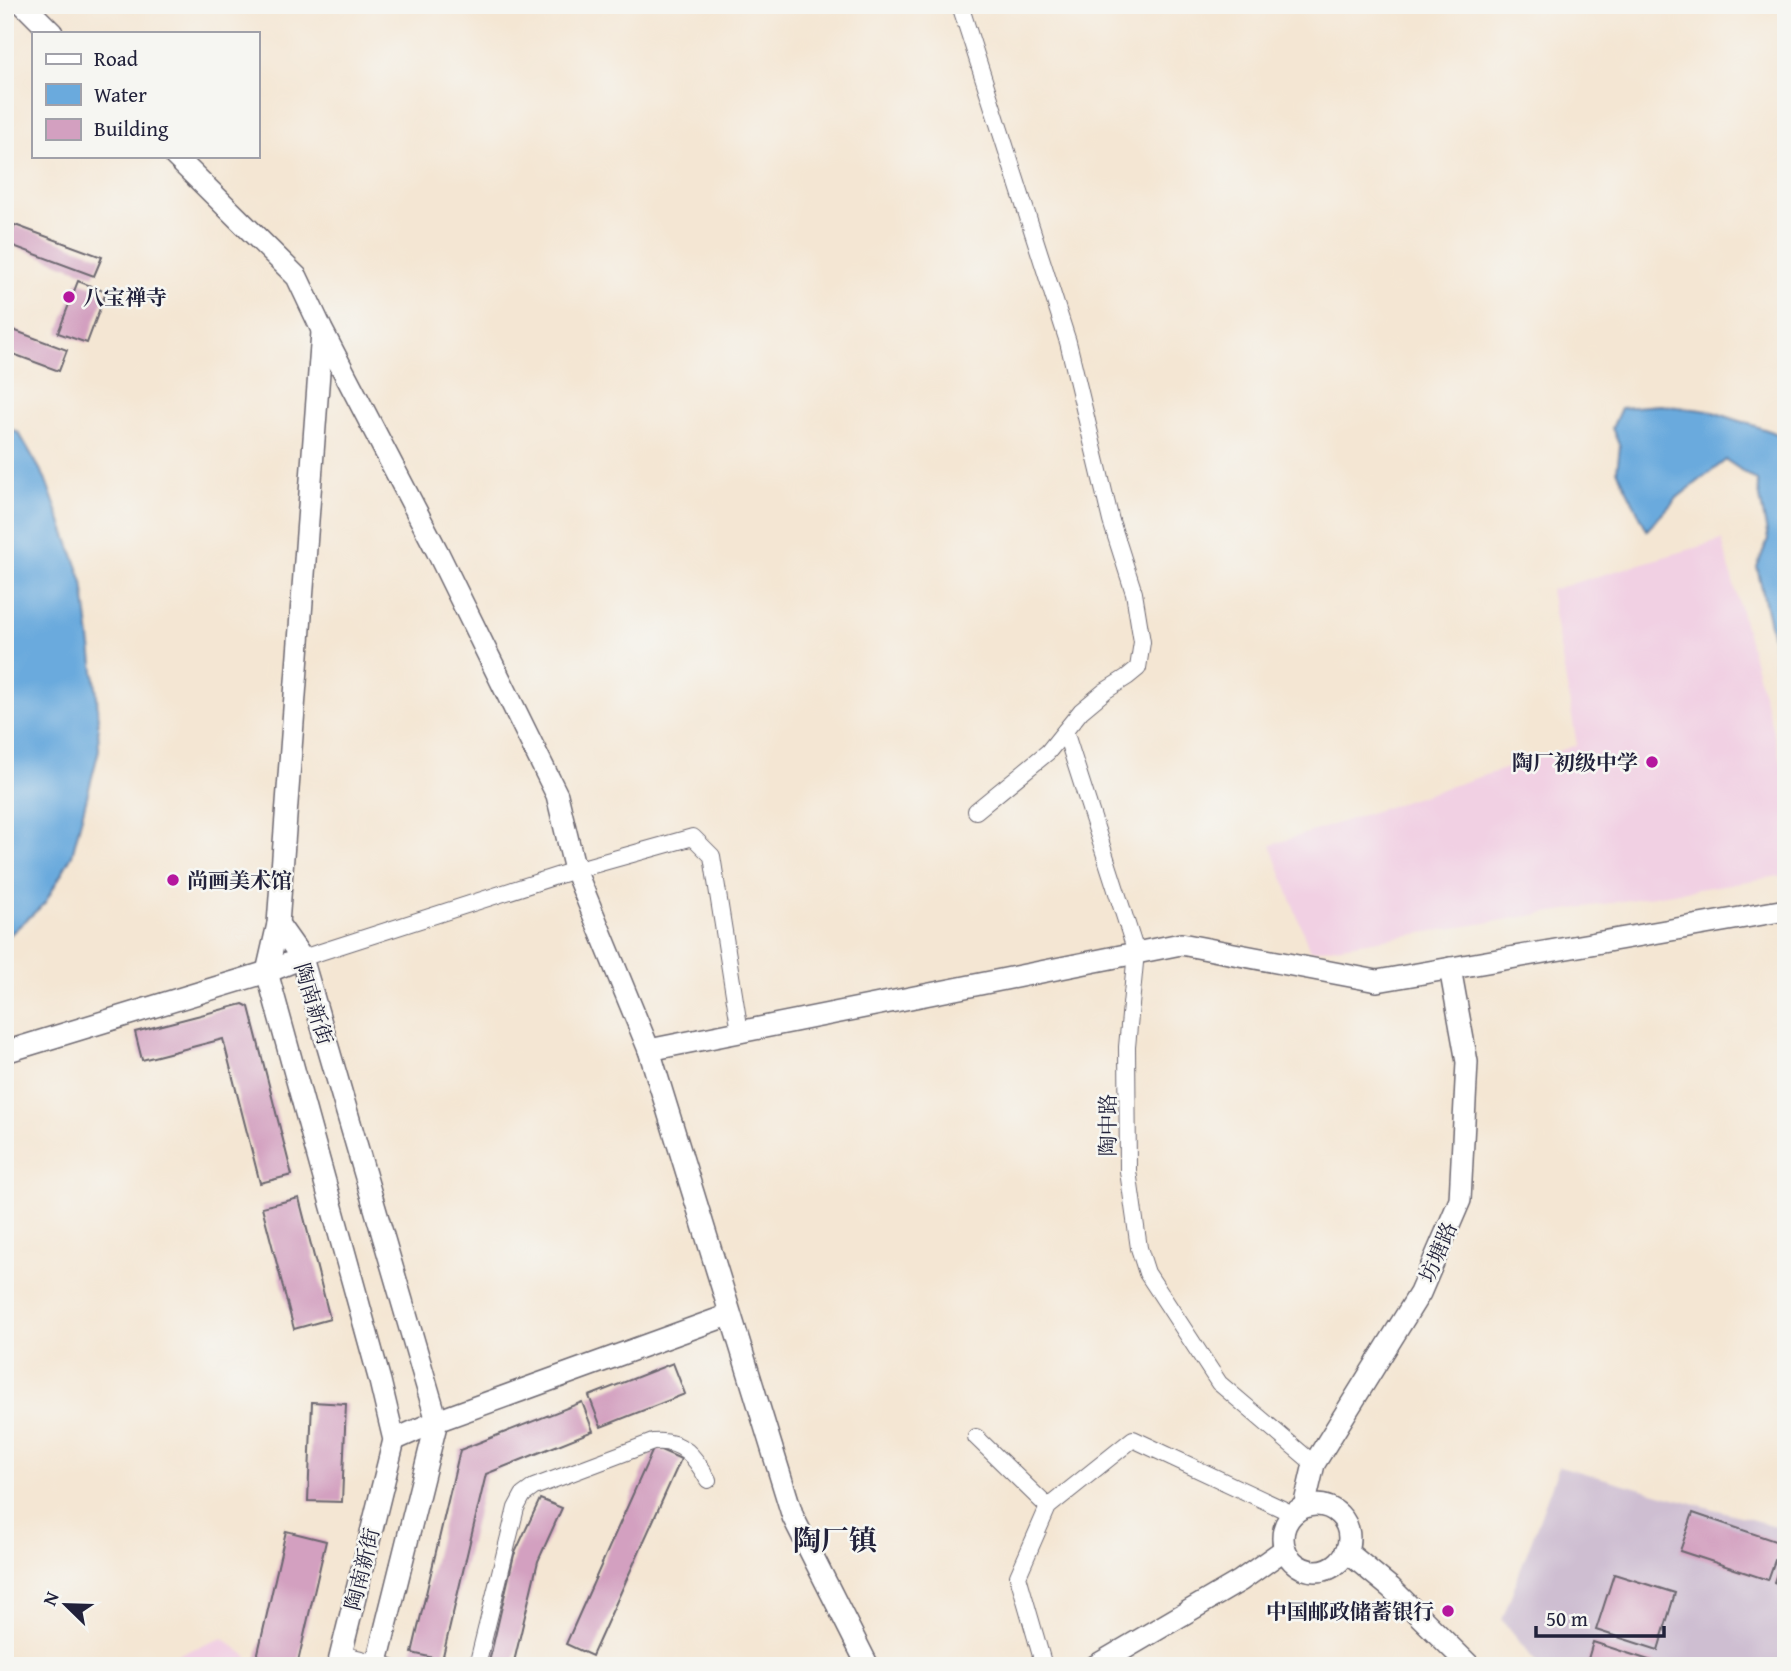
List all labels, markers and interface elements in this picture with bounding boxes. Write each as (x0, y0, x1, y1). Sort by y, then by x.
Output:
legend (32, 32, 259, 158)
text: Road (94, 43, 139, 74)
text: Water (94, 79, 147, 110)
text: Building (94, 113, 169, 144)
place label: 八宝禅寺 (83, 282, 167, 313)
marker: 八宝禅寺 (61, 289, 77, 305)
place label: 陶厂初级中学 (1512, 747, 1638, 778)
marker: 陶厂初级中学 (1644, 754, 1660, 770)
place label: 尚画美术馆 (187, 865, 292, 896)
marker: 尚画美术馆 (165, 872, 181, 888)
street label: 陶南新街 (287, 959, 341, 1049)
street label: 陶中路 (1092, 1094, 1123, 1157)
street label: 坊塘路 (1411, 1217, 1465, 1287)
district label: 陶厂镇 (793, 1519, 877, 1560)
street label: 陶南新街 (337, 1524, 387, 1614)
north arrow (32, 1570, 102, 1640)
text: N (35, 1587, 66, 1610)
scale bar (1536, 1594, 1663, 1638)
place label: 中国邮政储蓄银行 (1266, 1596, 1434, 1627)
marker: 中国邮政储蓄银行 (1440, 1603, 1456, 1619)
text: 50 m (1546, 1603, 1588, 1634)

